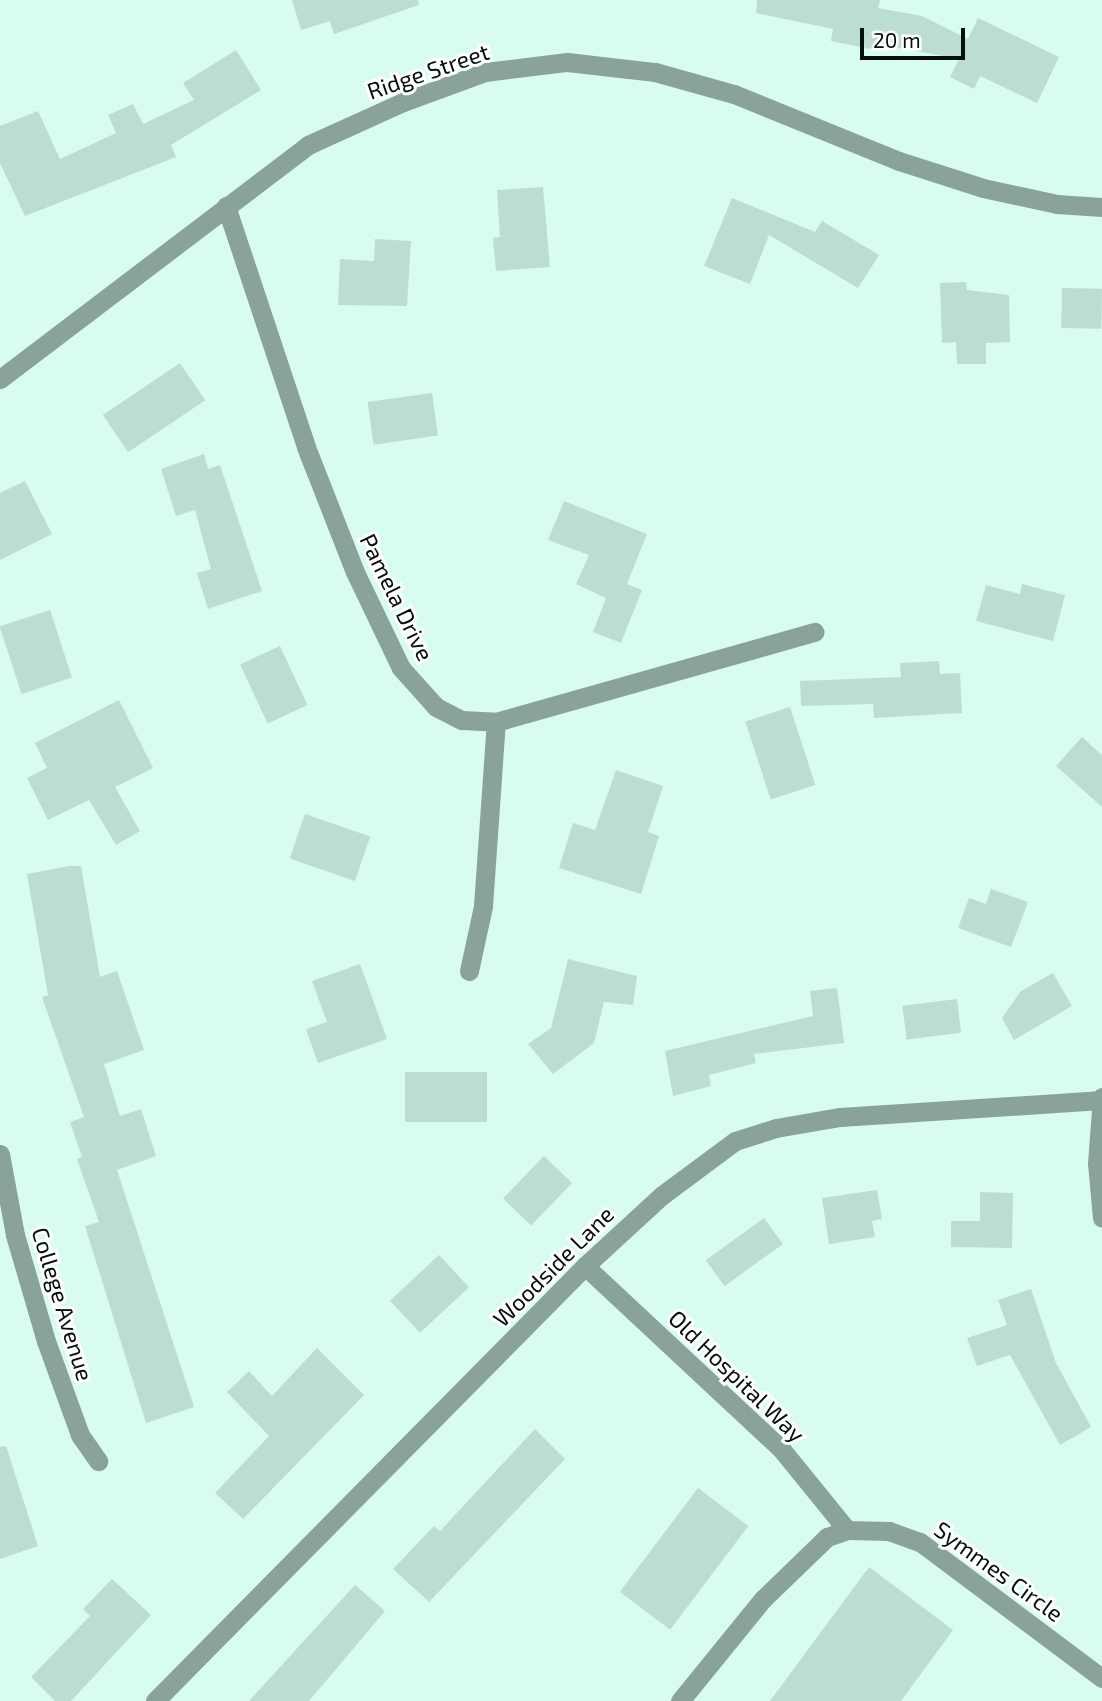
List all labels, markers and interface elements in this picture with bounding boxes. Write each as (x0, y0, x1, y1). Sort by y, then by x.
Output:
scale bar (864, 14, 969, 58)
text: 20 m (873, 27, 921, 52)
street label: Ridge Street (363, 37, 493, 105)
street label: Pamela Drive (354, 529, 440, 665)
street label: Woodside Lane (487, 1200, 619, 1332)
street label: College Avenue (26, 1224, 100, 1384)
street label: Old Hospital Way (663, 1304, 811, 1448)
street label: Symmes Circle (929, 1515, 1069, 1627)

